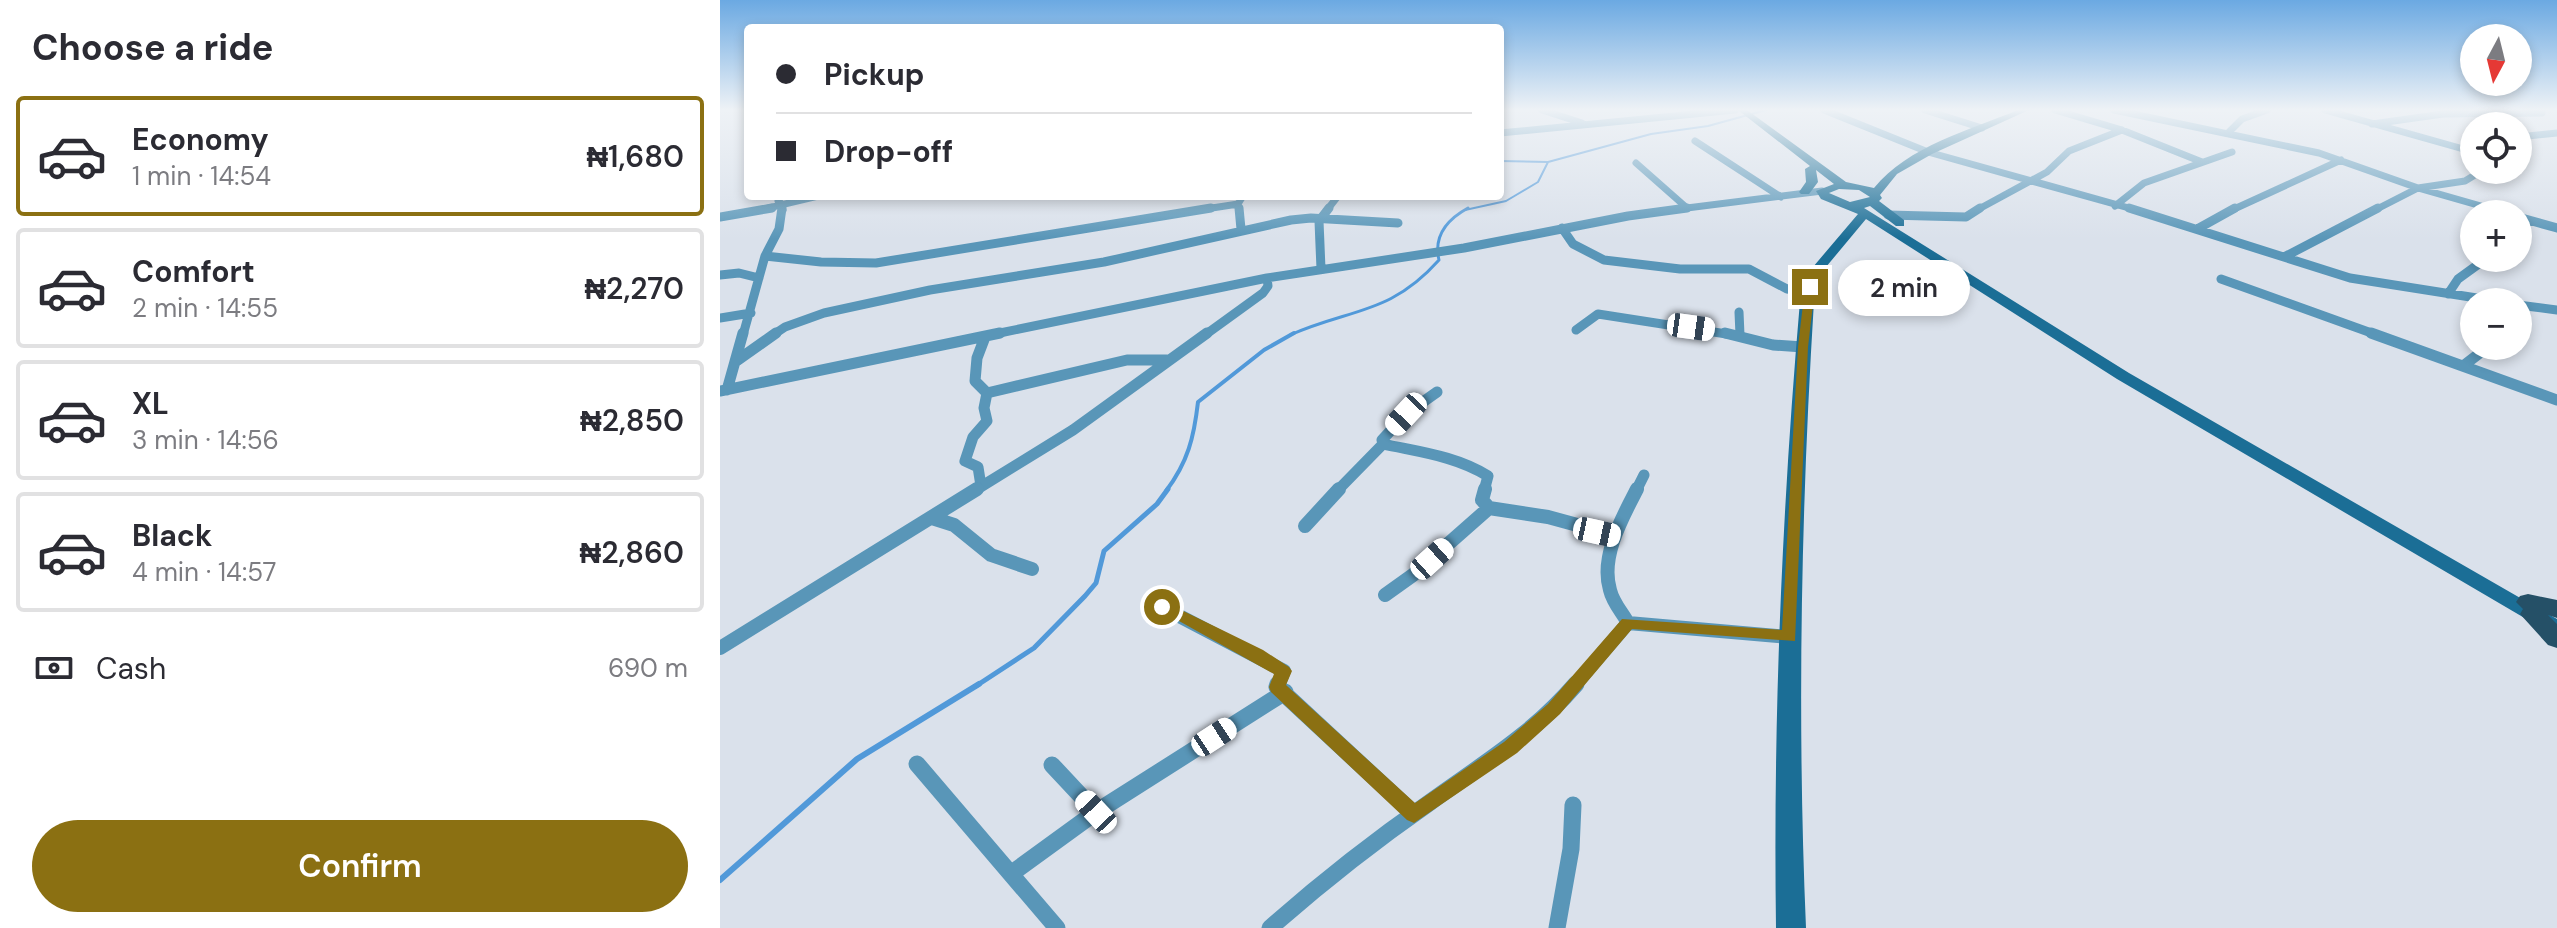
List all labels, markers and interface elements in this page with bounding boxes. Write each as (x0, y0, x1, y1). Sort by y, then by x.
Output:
text: Choose a ride (32, 24, 273, 71)
north arrow (2460, 24, 2532, 96)
map controls (2460, 24, 2532, 360)
text: Pickup (824, 55, 924, 94)
button: locate (2460, 112, 2532, 184)
icon: car (36, 120, 108, 192)
text: Economy (132, 120, 269, 159)
text: Drop-off (824, 132, 953, 171)
text: ₦1,680 (586, 137, 684, 176)
text: 1 min · 14:54 (132, 159, 271, 193)
button: + (2460, 200, 2532, 272)
icon: car (36, 252, 108, 324)
text: Comfort (132, 252, 255, 291)
callout: 2 min (1838, 259, 1970, 315)
text: ₦2,270 (584, 269, 684, 308)
route end (1792, 269, 1828, 305)
text: 2 min (1870, 271, 1938, 305)
button: − (2460, 288, 2532, 360)
text: 2 min · 14:55 (132, 291, 278, 325)
car (1666, 312, 1716, 342)
icon: car (36, 384, 108, 456)
text: XL (132, 384, 169, 423)
car (1381, 388, 1431, 440)
text: ₦2,850 (580, 401, 684, 440)
text: 3 min · 14:56 (132, 423, 279, 457)
car (1571, 515, 1623, 549)
icon: car (36, 516, 108, 588)
text: Black (132, 516, 212, 555)
text: ₦2,860 (580, 533, 684, 572)
car (1406, 534, 1458, 584)
text: 4 min · 14:57 (132, 555, 276, 589)
route start (1144, 589, 1180, 625)
icon: cash (32, 646, 76, 690)
text: Cash (96, 649, 166, 688)
text: 690 m (608, 651, 688, 685)
car (1187, 714, 1241, 760)
car (1071, 786, 1121, 838)
button: Confirm (32, 820, 688, 912)

